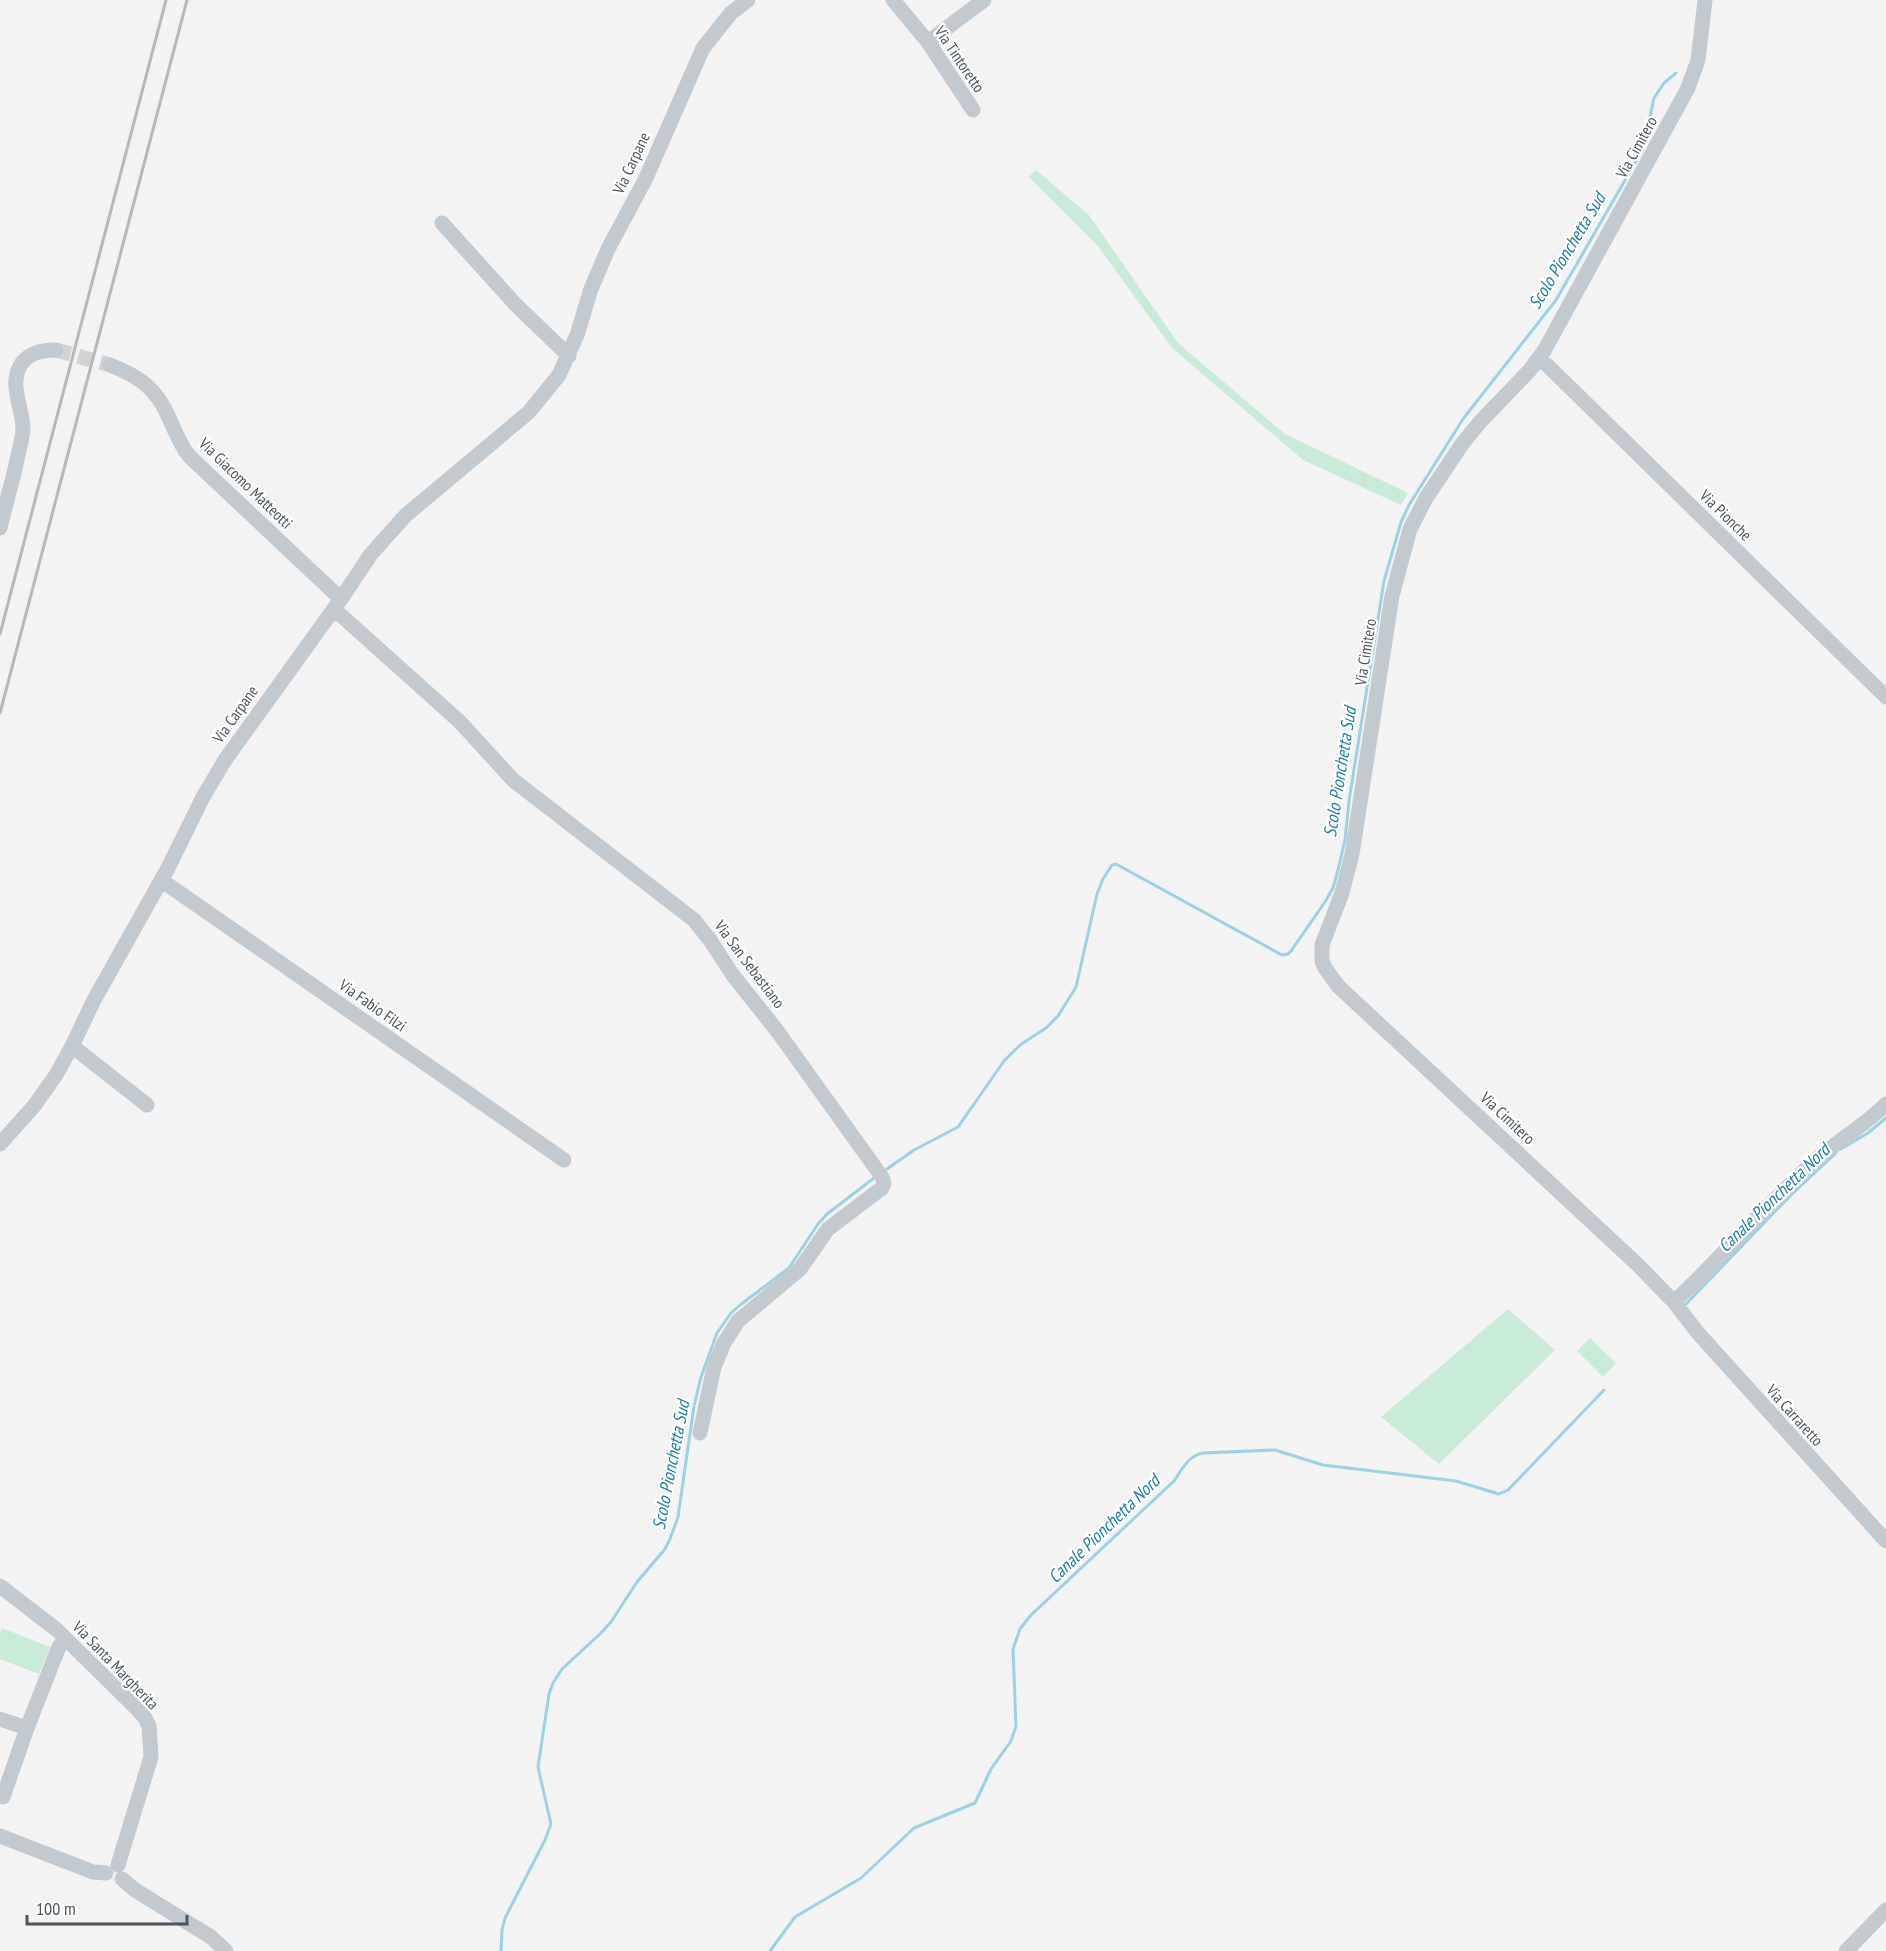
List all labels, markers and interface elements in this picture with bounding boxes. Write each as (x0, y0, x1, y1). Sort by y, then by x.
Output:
street label: Via Tintoretto (930, 21, 989, 96)
street label: Via Cimitero (1610, 113, 1661, 182)
street label: Via Carpane (608, 129, 654, 198)
water label: Scolo Pionchetta Sud (1523, 187, 1611, 313)
street label: Via Giacomo Matteotti (194, 433, 297, 533)
street label: Via Pionche (1695, 485, 1756, 545)
street label: Via Cimitero (1350, 617, 1380, 688)
street label: Via Carpane (207, 681, 262, 747)
water label: Scolo Pionchetta Sud (1318, 703, 1361, 838)
street label: Via San Sebastiano (710, 915, 790, 1012)
street label: Via Fabio Filzi (335, 974, 410, 1035)
street label: Via Cimitero (1476, 1087, 1540, 1148)
water label: Canale Pionchetta Nord (1713, 1137, 1836, 1257)
street label: Via Carraretto (1761, 1379, 1828, 1450)
water label: Scolo Pionchetta Sud (647, 1396, 695, 1531)
water label: Canale Pionchetta Nord (1043, 1468, 1166, 1588)
street label: Via Santa Margherita (68, 1616, 163, 1713)
scale bar (27, 1888, 188, 1926)
text: 100 m (36, 1897, 76, 1920)

